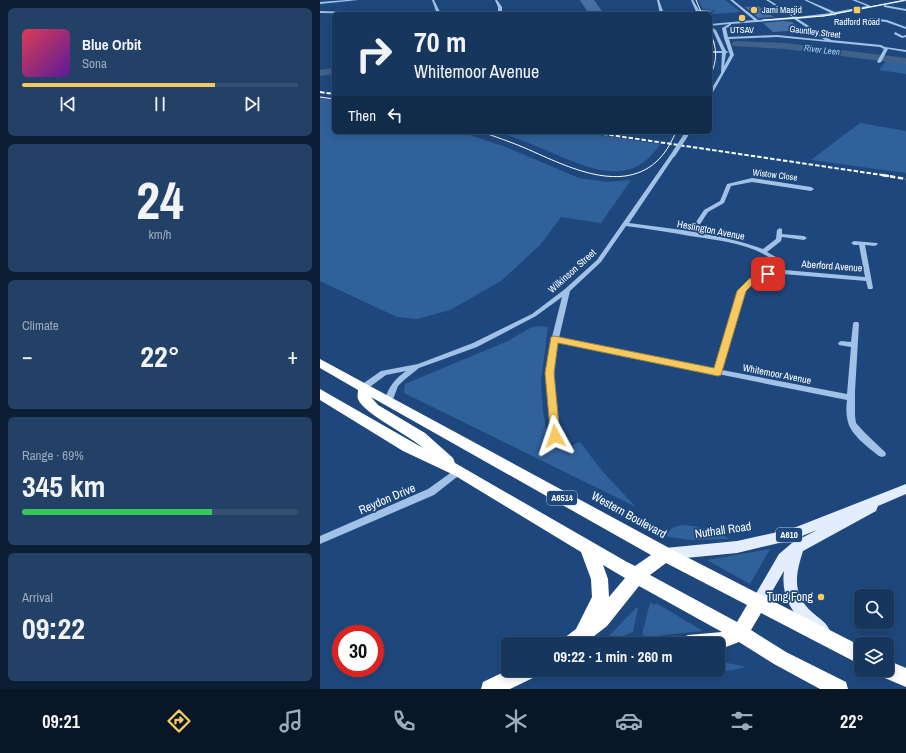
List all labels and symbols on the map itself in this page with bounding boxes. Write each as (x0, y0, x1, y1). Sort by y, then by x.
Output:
place label: Jami Masjid (762, 4, 802, 16)
marker: Jami Masjid (749, 5, 759, 15)
marker: Radford Road (852, 5, 862, 15)
marker: UTSAV (737, 13, 747, 23)
place label: Radford Road (834, 16, 880, 28)
street label: Gauntley Street (789, 23, 841, 41)
place label: UTSAV (730, 24, 754, 36)
water label: River Leen (803, 42, 841, 58)
street label: Wistow Close (752, 166, 798, 184)
street label: Heslington Avenue (676, 217, 746, 243)
street label: Wilkinson Street (545, 246, 599, 296)
pin (751, 257, 785, 291)
street label: Aberford Avenue (800, 257, 863, 275)
street label: Whitemoor Avenue (742, 361, 813, 387)
position arrow (534, 415, 576, 457)
street label: Reydon Drive (356, 480, 418, 518)
street label: Western Boulevard (589, 488, 669, 542)
road number: A6514 (547, 491, 577, 505)
street label: Nuthall Road (694, 518, 752, 542)
road number: A610 (776, 528, 802, 542)
place label: Tung Fong (767, 589, 814, 605)
marker: Tung Fong (816, 592, 826, 602)
speed limit sign: 30 (332, 625, 384, 677)

